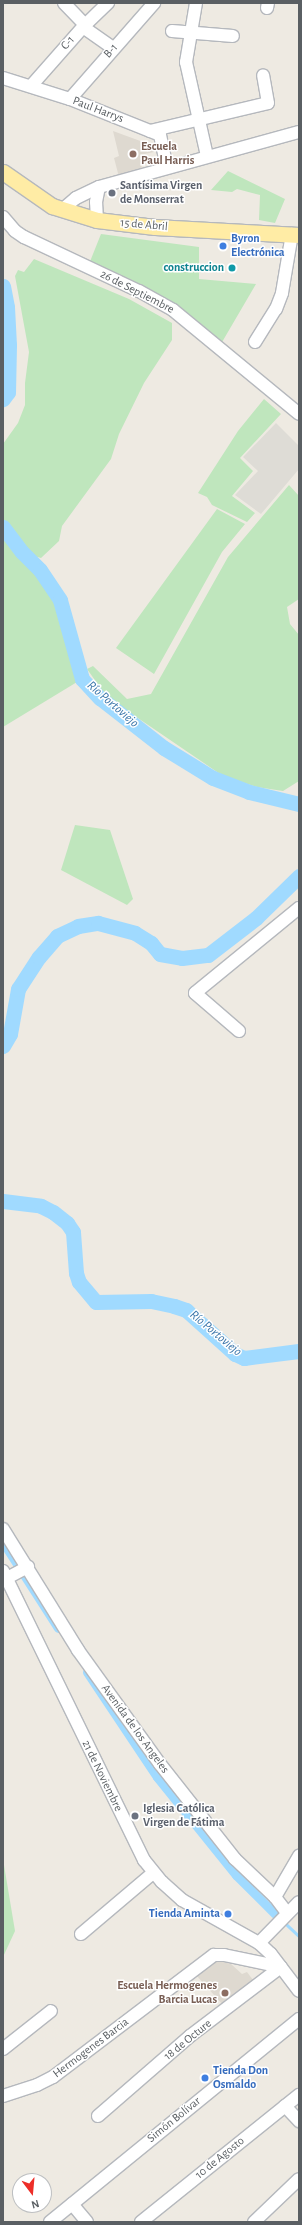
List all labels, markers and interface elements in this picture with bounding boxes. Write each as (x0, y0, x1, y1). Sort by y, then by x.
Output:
street label: C-1 (58, 33, 78, 53)
street label: B-1 (101, 41, 121, 61)
street label: Paul Harrys (70, 94, 126, 126)
place label: Escuela Paul Harris (141, 140, 194, 168)
marker: Escuela Paul Harris (128, 149, 138, 159)
place label: Santísima Virgen de Monserrat (120, 179, 202, 207)
marker: Santísima Virgen de Monserrat (107, 188, 117, 198)
street label: 15 de Abril (120, 216, 168, 234)
place label: Byron Electrónica (231, 232, 284, 260)
marker: Byron Electrónica (218, 241, 228, 251)
place label: construccion (163, 261, 224, 275)
marker: construccion (227, 263, 237, 273)
street label: 26 de Septiembre (98, 267, 176, 317)
water label: Río Portoviejo (83, 678, 141, 732)
water label: Río Portoviejo (186, 1308, 244, 1360)
street label: Avenida de los Angeles (98, 1682, 172, 1776)
street label: 21 de Noviembre (79, 1738, 125, 1814)
place label: Iglesia Católica Virgen de Fátima (143, 1802, 224, 1830)
marker: Iglesia Católica Virgen de Fátima (130, 1811, 140, 1821)
place label: Tienda Aminta (149, 1907, 220, 1921)
marker: Tienda Aminta (223, 1909, 233, 1919)
place label: Escuela Hermogenes Barcia Lucas (117, 1979, 217, 2007)
marker: Escuela Hermogenes Barcia Lucas (220, 1988, 230, 1998)
street label: Hermogenes Barcia (50, 2015, 132, 2081)
street label: 18 de Octure (161, 2016, 215, 2064)
place label: Tienda Don Osmaldo (213, 2064, 268, 2092)
marker: Tienda Don Osmaldo (200, 2073, 210, 2083)
street label: Simón Bolívar (144, 2094, 204, 2146)
street label: 10 de Agosto (193, 2134, 247, 2182)
north arrow (12, 2173, 52, 2213)
text: N (30, 2198, 40, 2210)

